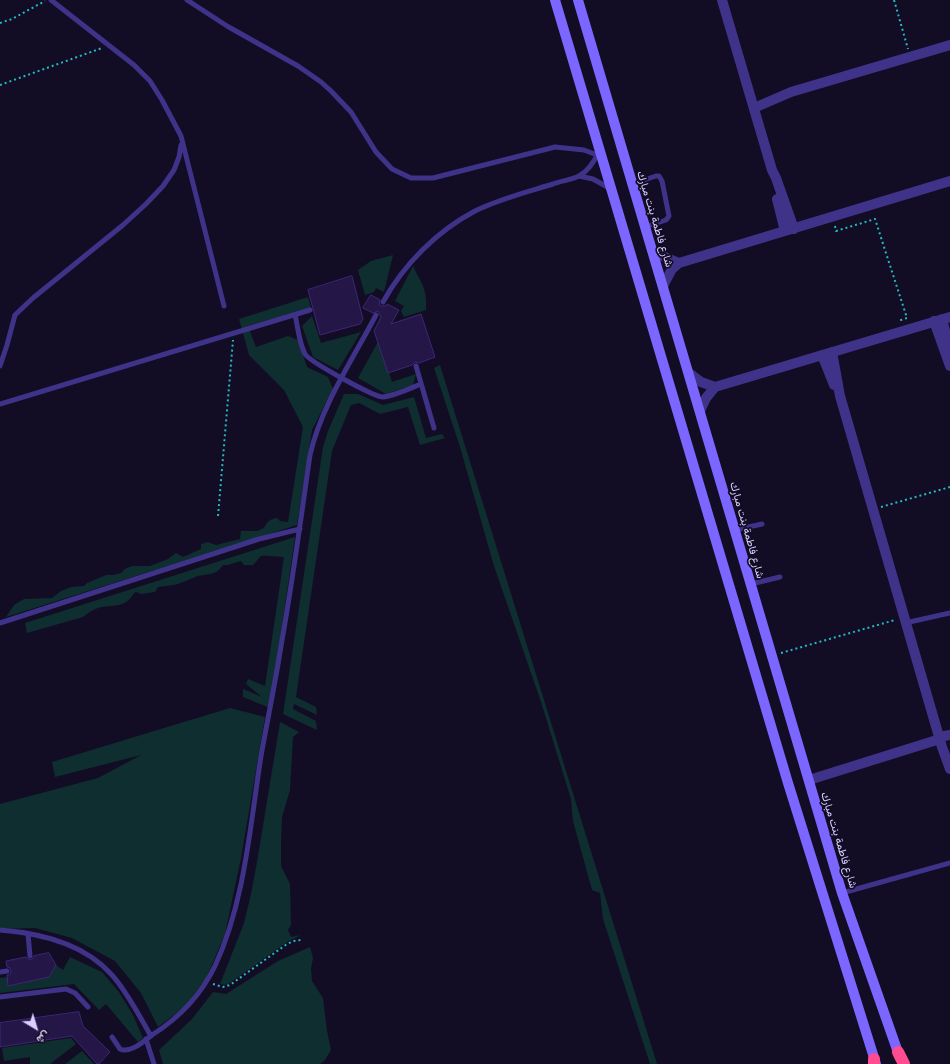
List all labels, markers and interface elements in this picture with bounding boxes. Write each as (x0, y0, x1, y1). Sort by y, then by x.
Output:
street label: شارع فاطمة بنت مبارك (634, 169, 676, 269)
street label: شارع فاطمة بنت مبارك (727, 480, 767, 580)
street label: شارع فاطمة بنت مبارك (818, 790, 860, 890)
north arrow (16, 1008, 56, 1048)
text: ش (34, 1029, 53, 1047)

